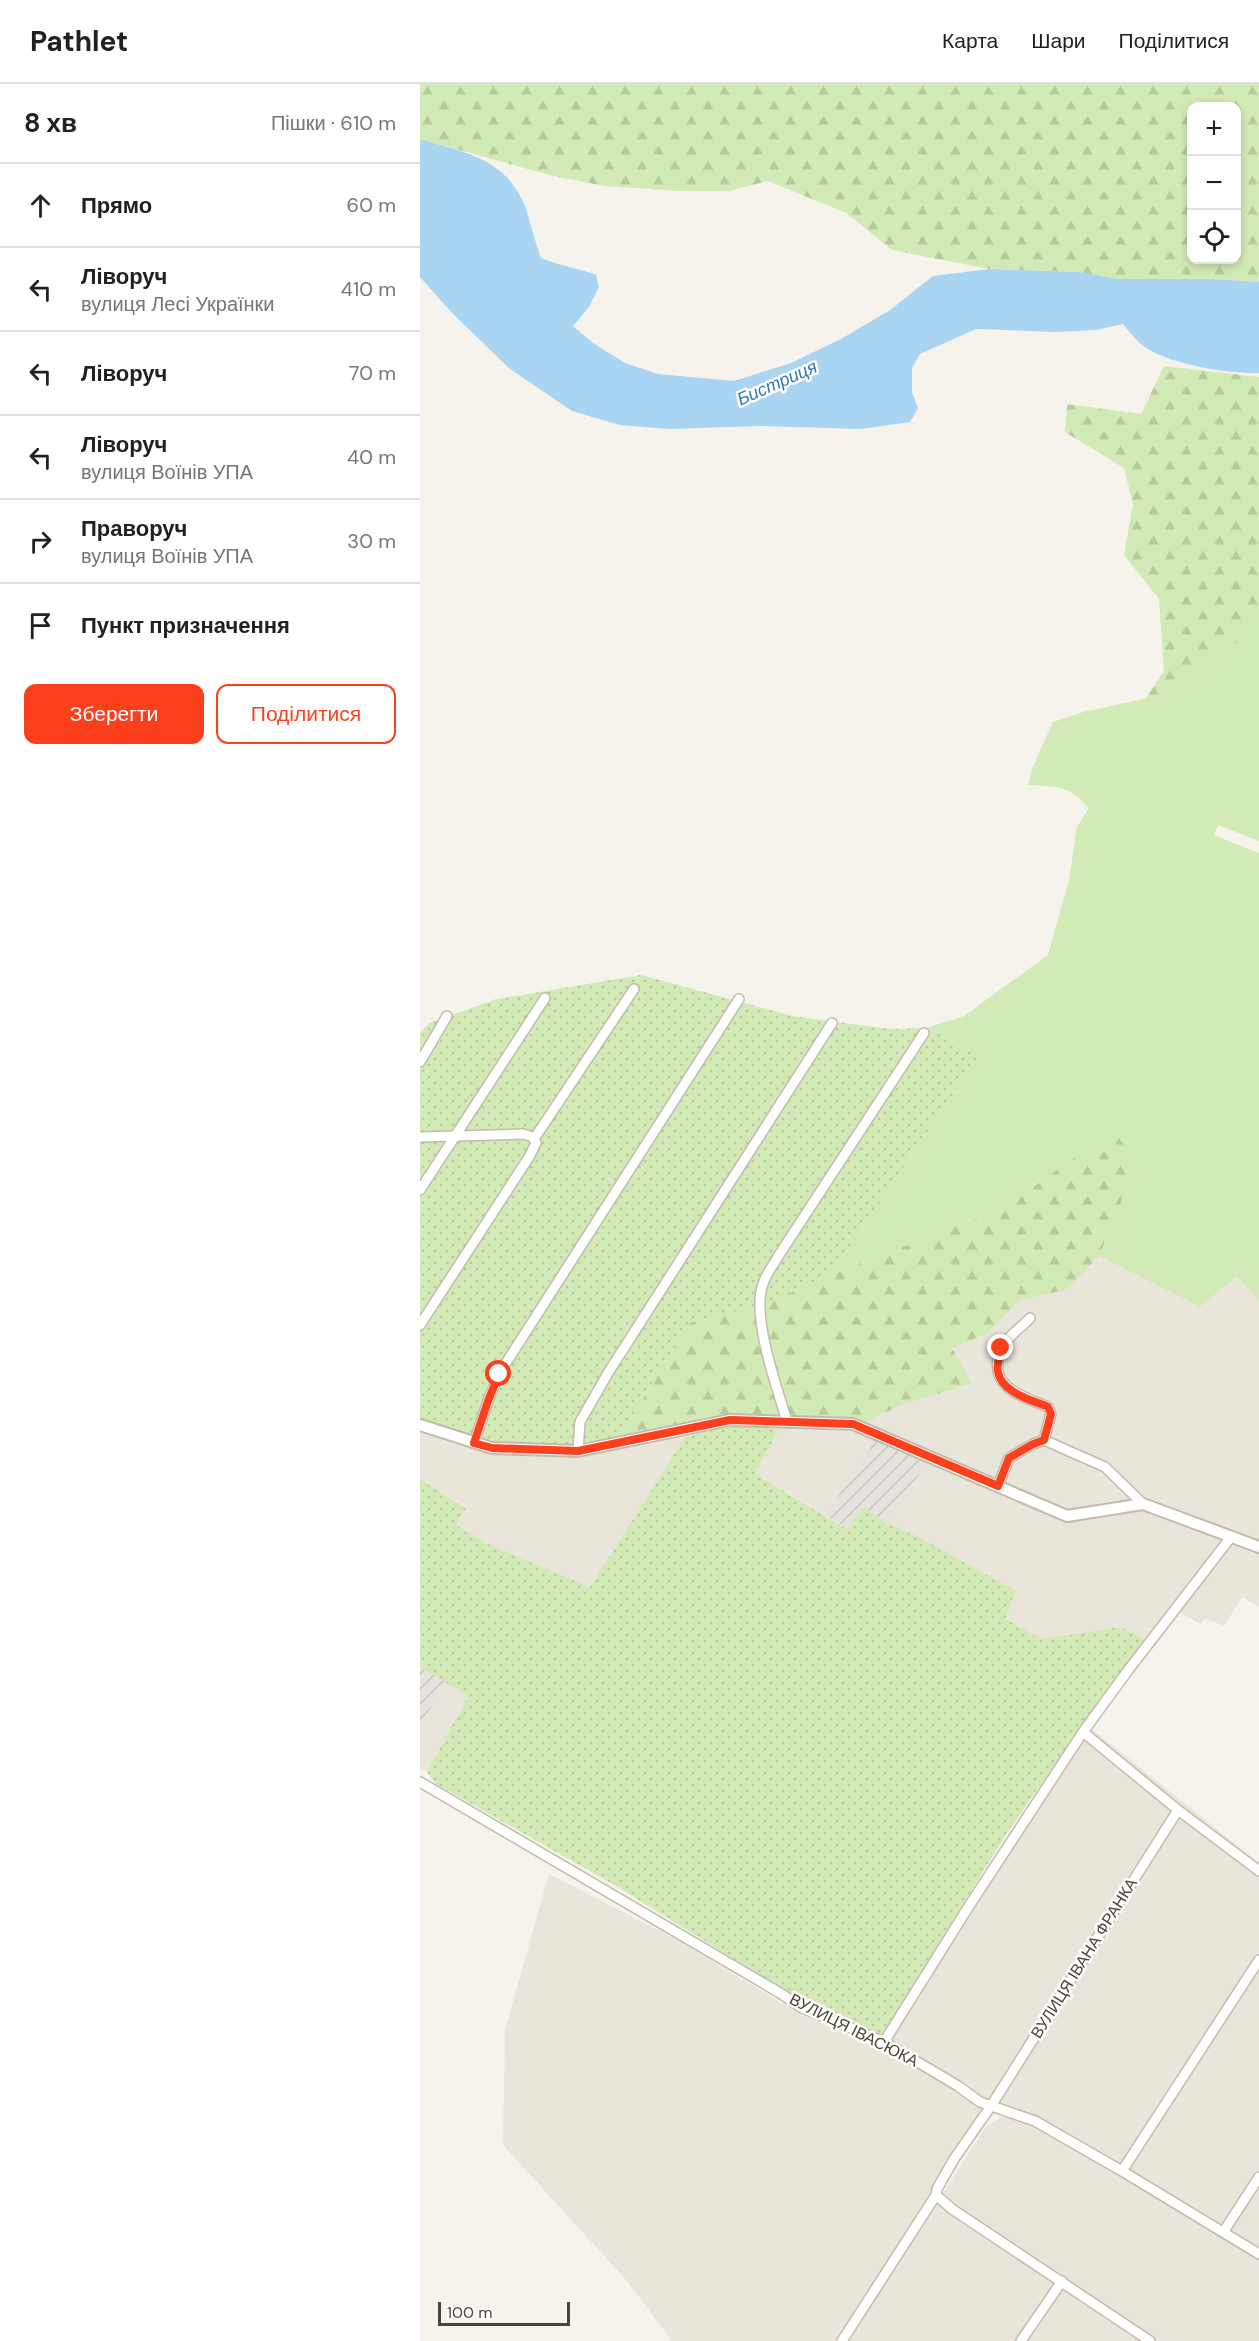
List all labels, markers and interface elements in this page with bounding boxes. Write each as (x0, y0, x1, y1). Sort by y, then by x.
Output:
text: Pathlet (30, 23, 128, 60)
text: Карта (942, 27, 998, 55)
text: Шари (1031, 27, 1086, 55)
text: Поділитися (1119, 27, 1229, 55)
map controls (1187, 102, 1241, 264)
button: + (1187, 102, 1241, 156)
text: 8 хв (24, 106, 77, 140)
text: Пішки · 610 m (271, 110, 396, 136)
button: − (1187, 156, 1241, 210)
icon: ahead (24, 189, 57, 222)
text: Прямо (81, 191, 152, 220)
text: 60 m (347, 192, 396, 218)
button: locate (1187, 210, 1241, 264)
text: Ліворуч (81, 262, 167, 291)
icon: left (24, 273, 57, 306)
text: 410 m (341, 276, 396, 302)
text: вулиця Лесі Українки (81, 291, 275, 317)
water label: Бистриця (733, 355, 821, 411)
icon: left (24, 357, 57, 390)
text: Ліворуч (81, 359, 167, 388)
text: 70 m (349, 360, 396, 386)
text: Ліворуч (81, 430, 167, 459)
icon: left (24, 441, 57, 474)
text: 40 m (347, 444, 396, 470)
text: вулиця Воїнів УПА (81, 459, 253, 485)
text: Праворуч (81, 514, 187, 543)
icon: right (24, 525, 57, 558)
text: 30 m (347, 528, 396, 554)
text: вулиця Воїнів УПА (81, 543, 253, 569)
icon: arrive (24, 609, 57, 642)
text: Пункт призначення (81, 611, 290, 640)
button: Зберегти (24, 684, 204, 744)
button: Поділитися (216, 684, 396, 744)
route end (987, 1334, 1013, 1360)
route start (485, 1360, 511, 1386)
street label: ВУЛИЦЯ ІВАНА ФРАНКА (1026, 1874, 1142, 2042)
street label: ВУЛИЦЯ ІВАСЮКА (786, 1988, 922, 2072)
scale bar (438, 2299, 570, 2326)
text: 100 m (447, 2302, 492, 2323)

